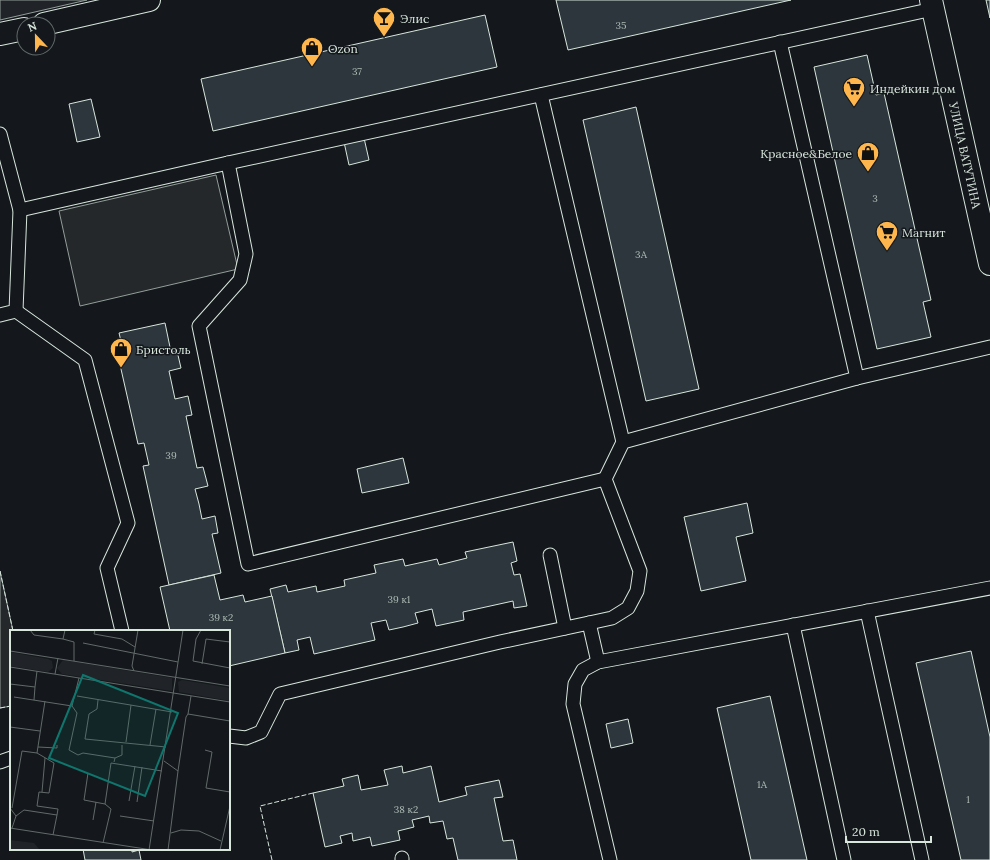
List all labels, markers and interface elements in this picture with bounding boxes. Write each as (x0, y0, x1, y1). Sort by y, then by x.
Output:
bar icon: Элис (371, 5, 397, 38)
place label: Элис (400, 11, 429, 26)
north arrow (16, 16, 56, 56)
text: N (26, 18, 39, 35)
house number: 35 (615, 19, 627, 32)
shop icon: Ozon (299, 35, 325, 68)
place label: Ozon (328, 41, 358, 56)
house number: 37 (352, 65, 362, 78)
supermarket icon: Индейкин дом (841, 75, 867, 108)
place label: Индейкин дом (870, 81, 956, 96)
street label: УЛИЦА ВАТУТИНА (946, 100, 985, 210)
shop icon: Красное&Белое (855, 140, 881, 173)
place label: Красное&Белое (760, 146, 852, 161)
house number: 3 (872, 192, 878, 205)
supermarket icon: Магнит (874, 219, 900, 252)
place label: Магнит (902, 225, 945, 240)
house number: 3А (635, 248, 648, 261)
shop icon: Бристоль (108, 336, 134, 369)
place label: Бристоль (136, 342, 191, 357)
house number: 39 (165, 449, 177, 462)
house number: 39 к1 (388, 593, 411, 606)
house number: 39 к2 (209, 611, 233, 624)
inset map (10, 630, 230, 850)
house number: 1А (757, 778, 768, 791)
house number: 1 (966, 793, 970, 806)
house number: 38 к2 (394, 803, 418, 816)
scale bar (846, 818, 931, 844)
text: 20 m (852, 824, 880, 839)

